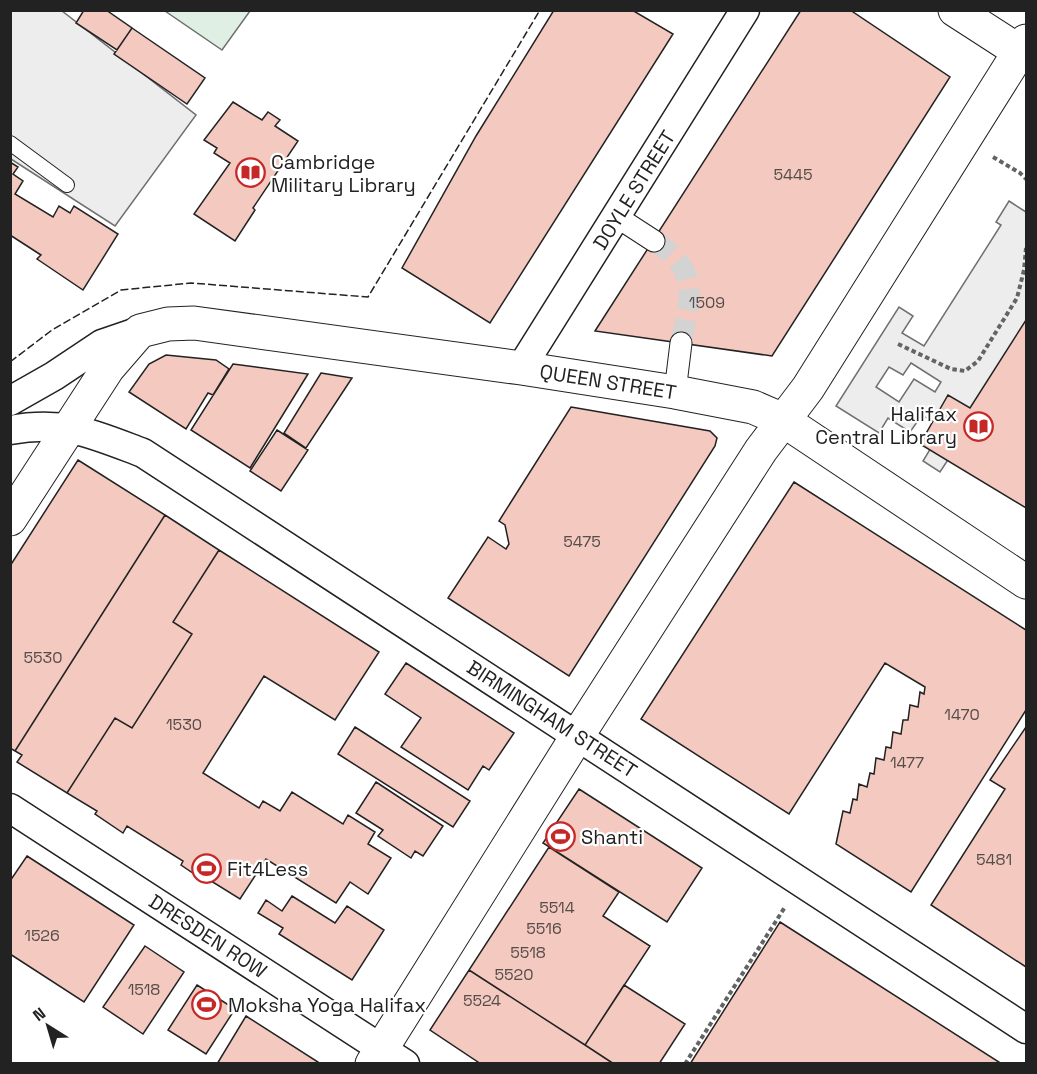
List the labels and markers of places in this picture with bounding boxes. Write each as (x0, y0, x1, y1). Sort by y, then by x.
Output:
place label: Cambridge Military Library (271, 149, 416, 198)
library icon: Cambridge Military Library (234, 157, 266, 189)
place label: Halifax Central Library (815, 401, 957, 450)
library icon: Halifax Central Library (962, 410, 994, 442)
sports icon: Shanti (544, 821, 576, 853)
place label: Shanti (581, 824, 643, 850)
sports icon: Fit4Less (190, 853, 222, 885)
place label: Fit4Less (227, 856, 308, 882)
sports icon: Moksha Yoga Halifax (191, 989, 223, 1021)
place label: Moksha Yoga Halifax (228, 992, 426, 1018)

